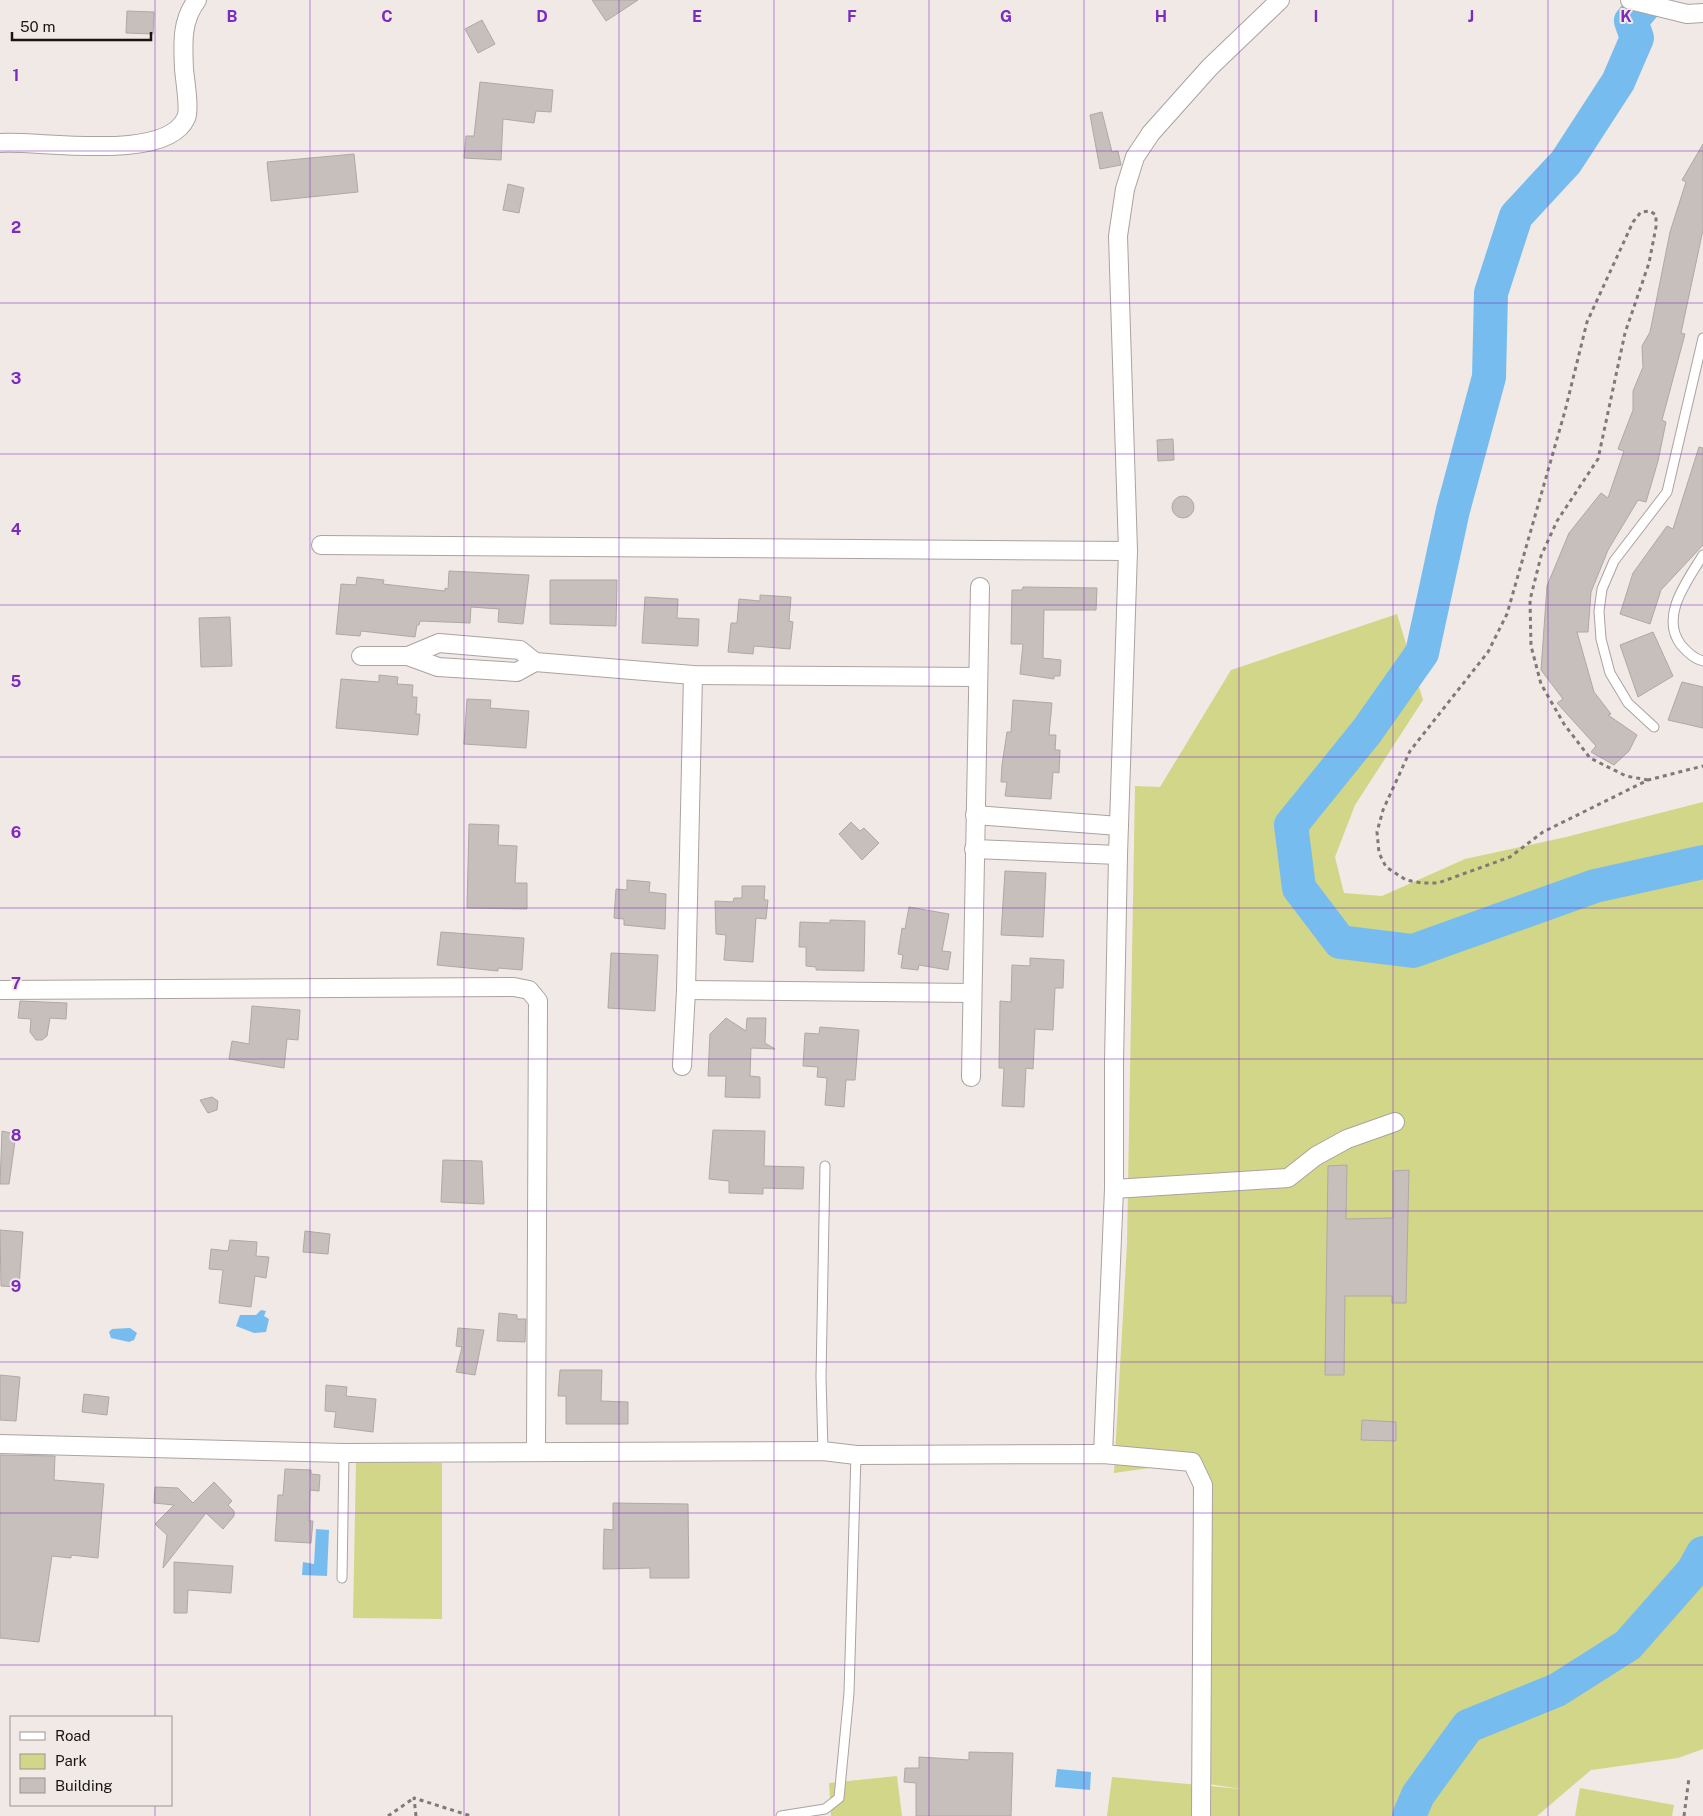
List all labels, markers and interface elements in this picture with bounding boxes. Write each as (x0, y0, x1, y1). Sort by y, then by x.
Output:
text: B (227, 7, 238, 26)
text: C (381, 7, 393, 26)
text: D (536, 7, 548, 26)
text: E (692, 7, 702, 26)
text: F (847, 7, 857, 26)
text: G (1000, 7, 1012, 26)
text: H (1155, 7, 1167, 26)
text: I (1314, 7, 1318, 26)
text: J (1468, 7, 1474, 26)
text: K (1620, 7, 1632, 26)
scale bar (12, 10, 151, 42)
text: 50 m (20, 18, 55, 35)
text: 1 (13, 66, 19, 85)
text: 2 (11, 218, 21, 237)
text: 3 (11, 369, 21, 388)
text: 4 (11, 520, 22, 539)
text: 5 (11, 672, 22, 691)
text: 6 (11, 823, 21, 842)
text: 7 (11, 974, 21, 993)
text: 8 (11, 1126, 22, 1145)
text: 9 (11, 1277, 21, 1296)
legend (10, 1716, 172, 1806)
text: Road (55, 1727, 91, 1744)
text: Park (55, 1752, 87, 1769)
text: Building (55, 1777, 113, 1794)

